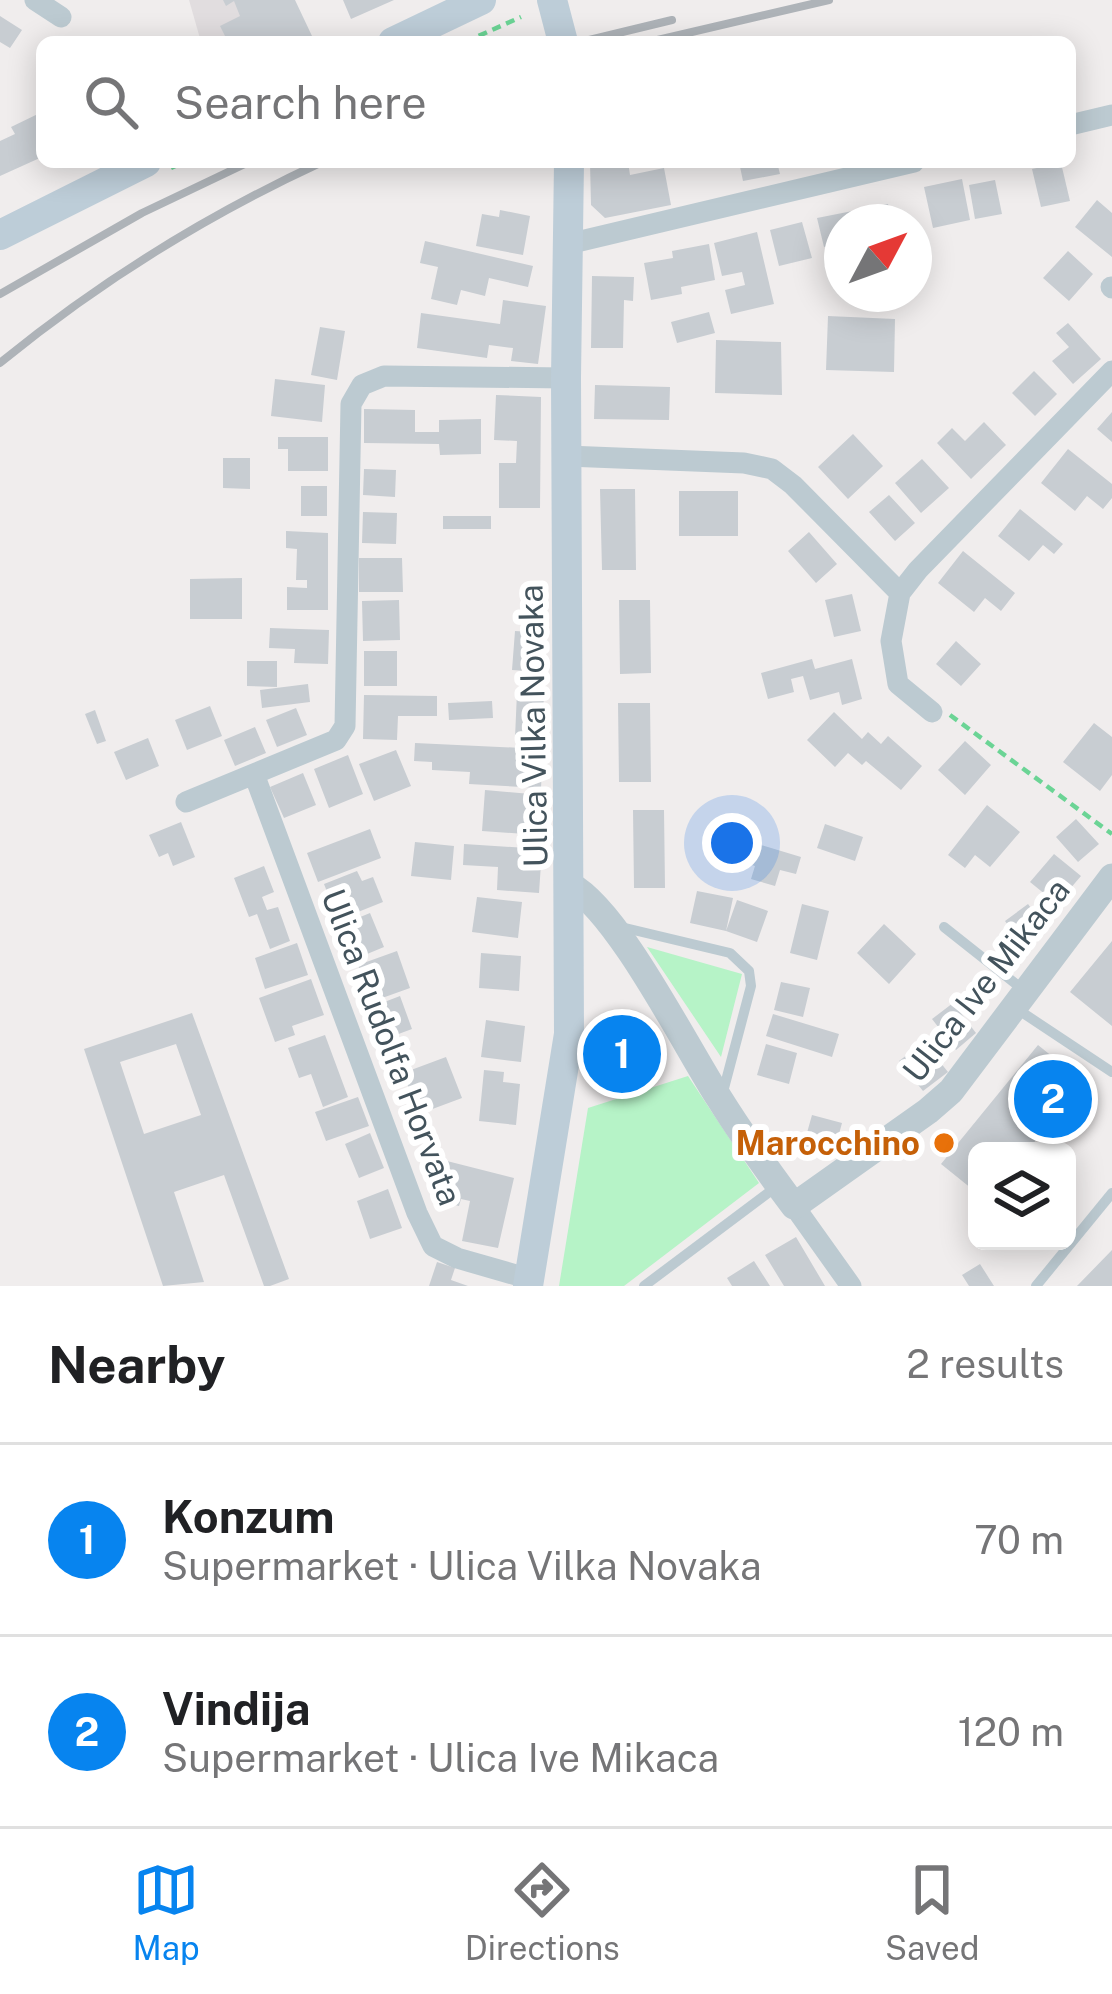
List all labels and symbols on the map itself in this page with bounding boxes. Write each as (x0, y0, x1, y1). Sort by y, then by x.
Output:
north arrow (824, 204, 932, 312)
street label: Ulica Vilka Novaka (512, 584, 554, 868)
your location (702, 813, 762, 873)
street label: Ulica Ive Mikaca (895, 871, 1077, 1089)
street label: Ulica Rudolfa Horvata (314, 884, 470, 1210)
pin: 1 (583, 1009, 661, 1099)
pin: 2 (1014, 1054, 1092, 1144)
place label: Marocchino (736, 1124, 920, 1162)
marker: Marocchino (931, 1130, 957, 1156)

